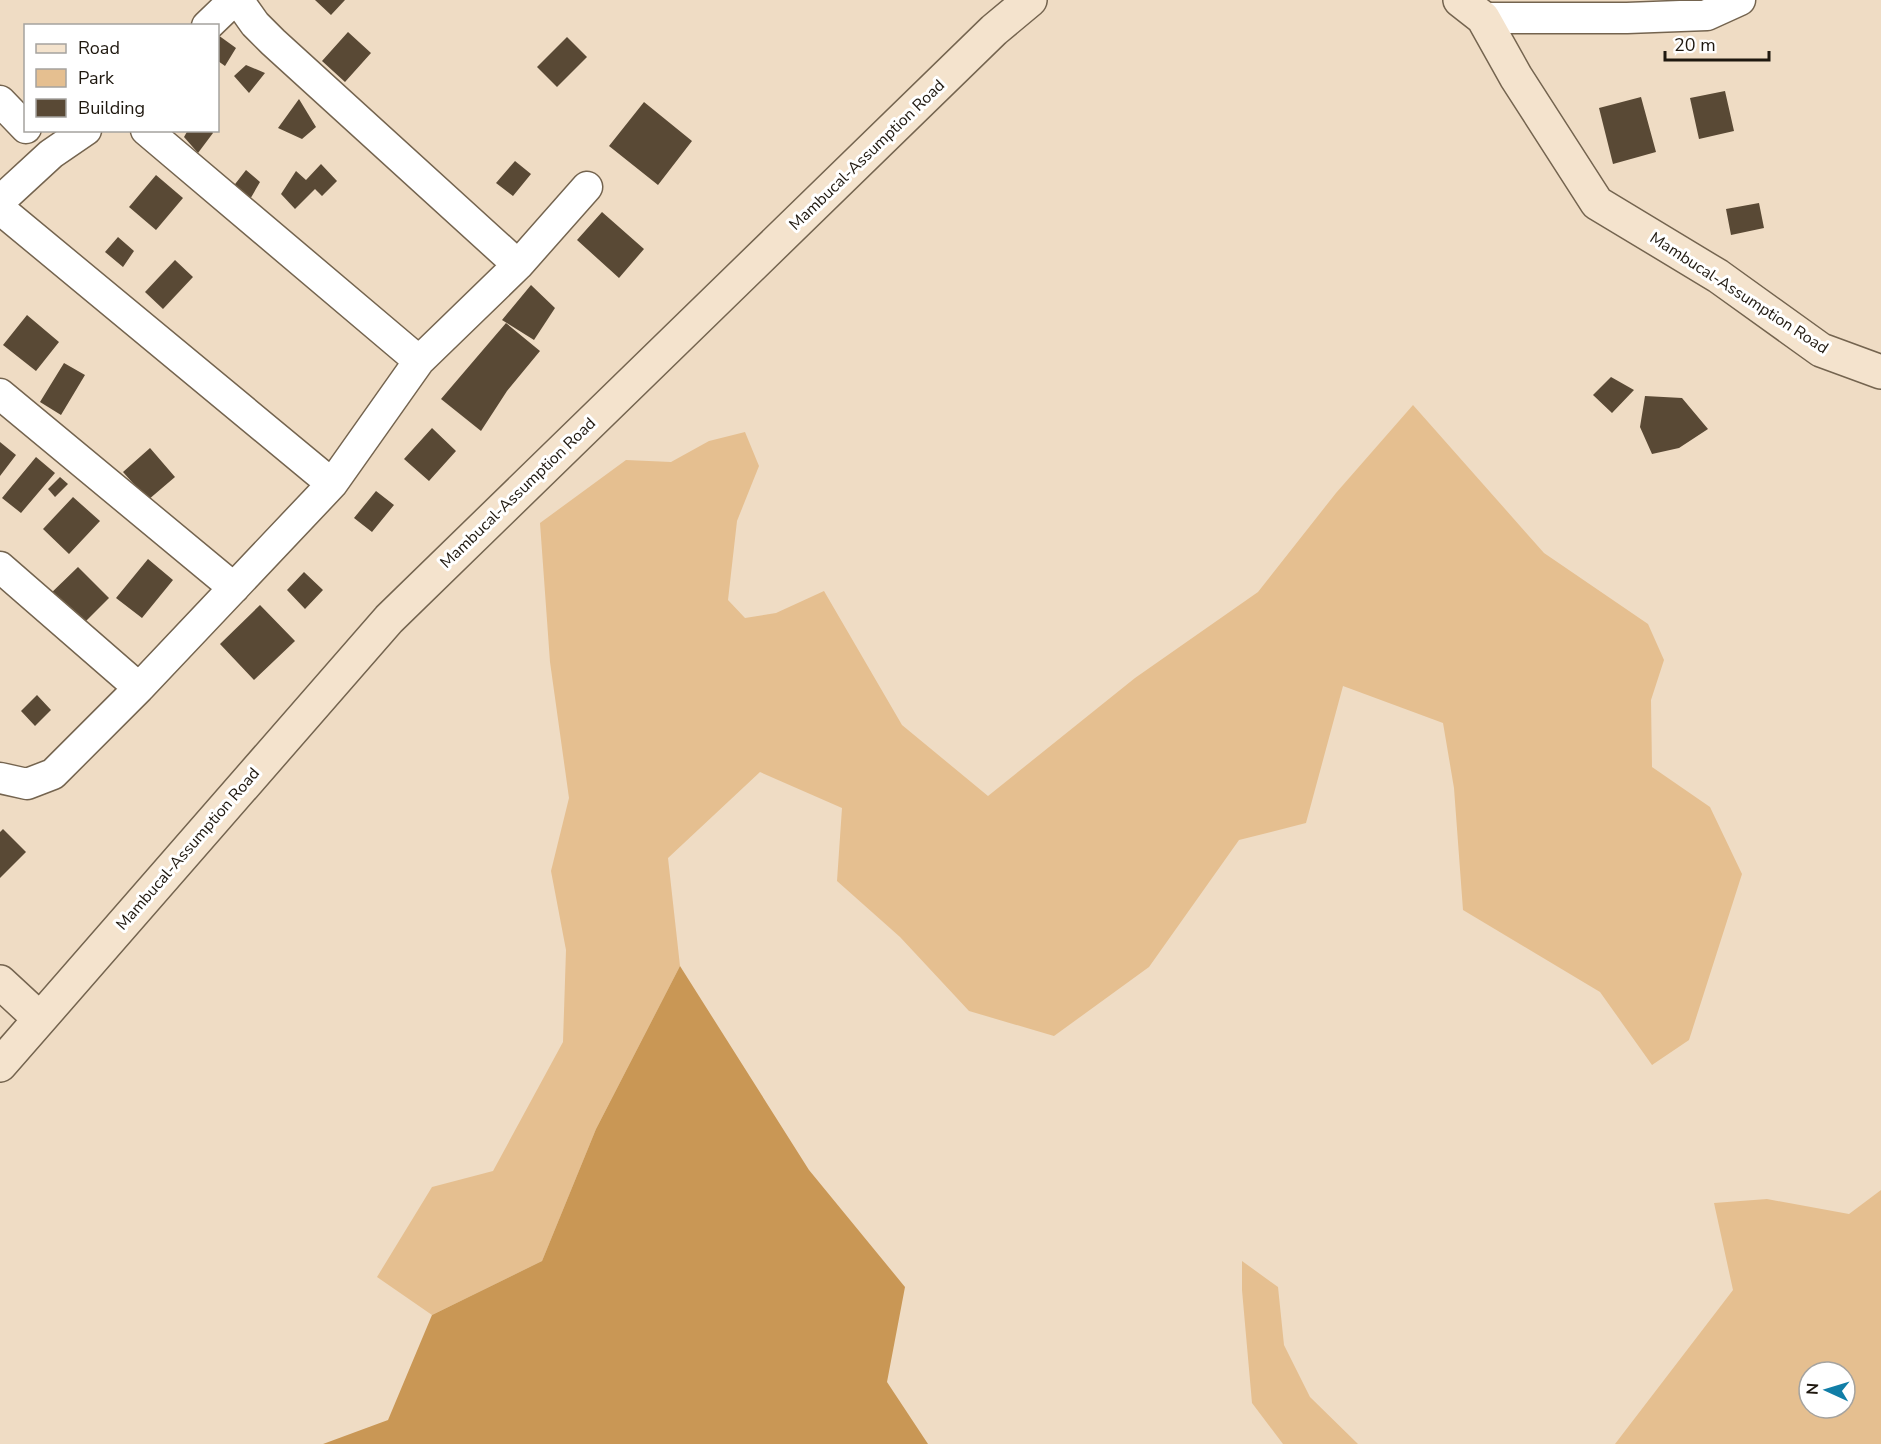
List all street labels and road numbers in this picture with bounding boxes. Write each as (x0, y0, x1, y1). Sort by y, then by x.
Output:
street label: Mambucal-Assumption Road (784, 75, 950, 235)
street label: Mambucal-Assumption Road (1646, 227, 1832, 359)
street label: Mambucal-Assumption Road (435, 413, 601, 573)
street label: Mambucal-Assumption Road (111, 763, 265, 935)

